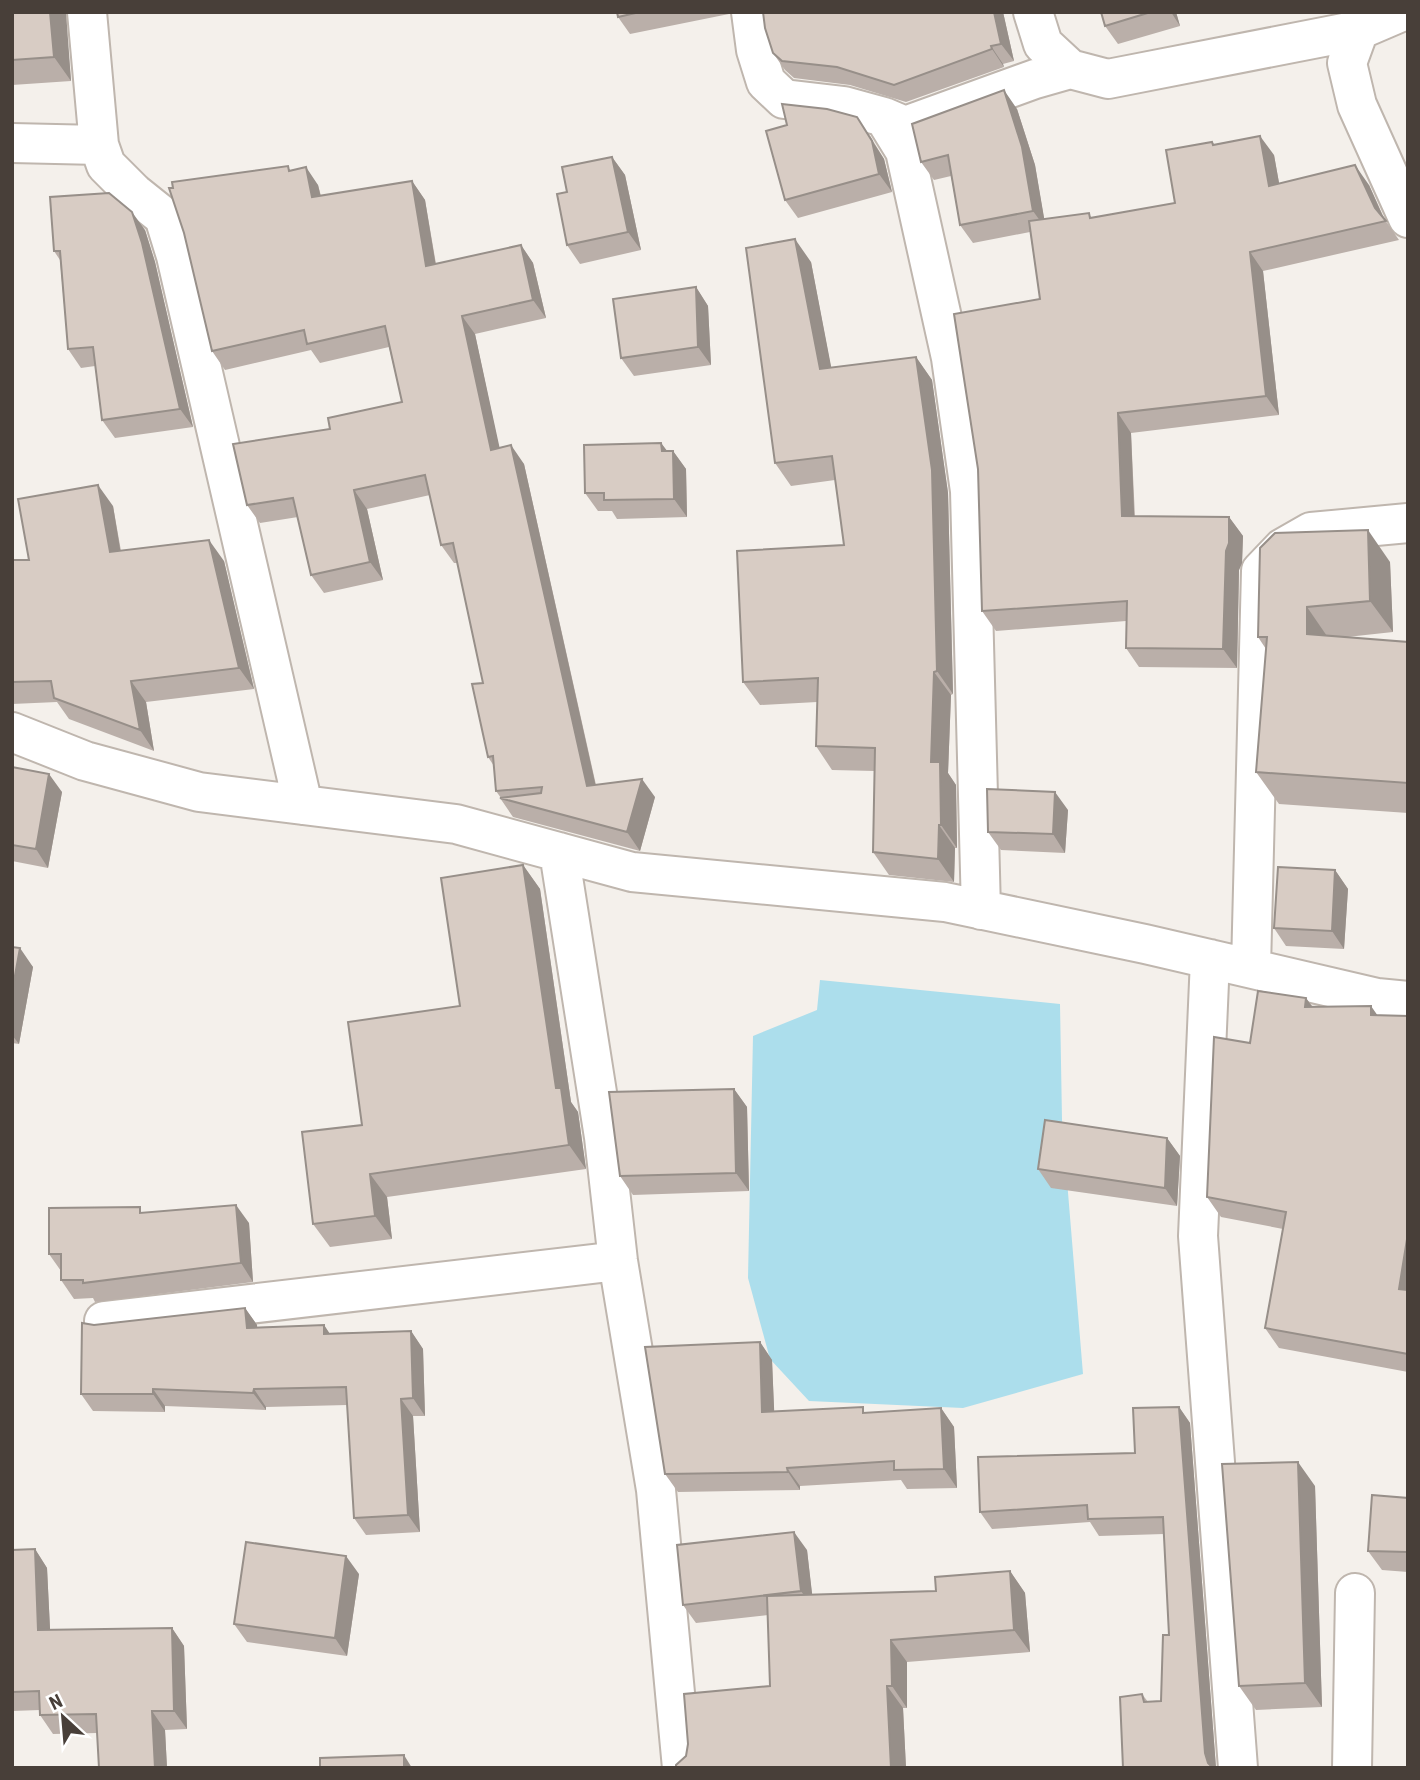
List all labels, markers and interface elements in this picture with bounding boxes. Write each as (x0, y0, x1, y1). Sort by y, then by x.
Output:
north arrow (28, 1682, 98, 1752)
text: N (45, 1689, 66, 1715)

